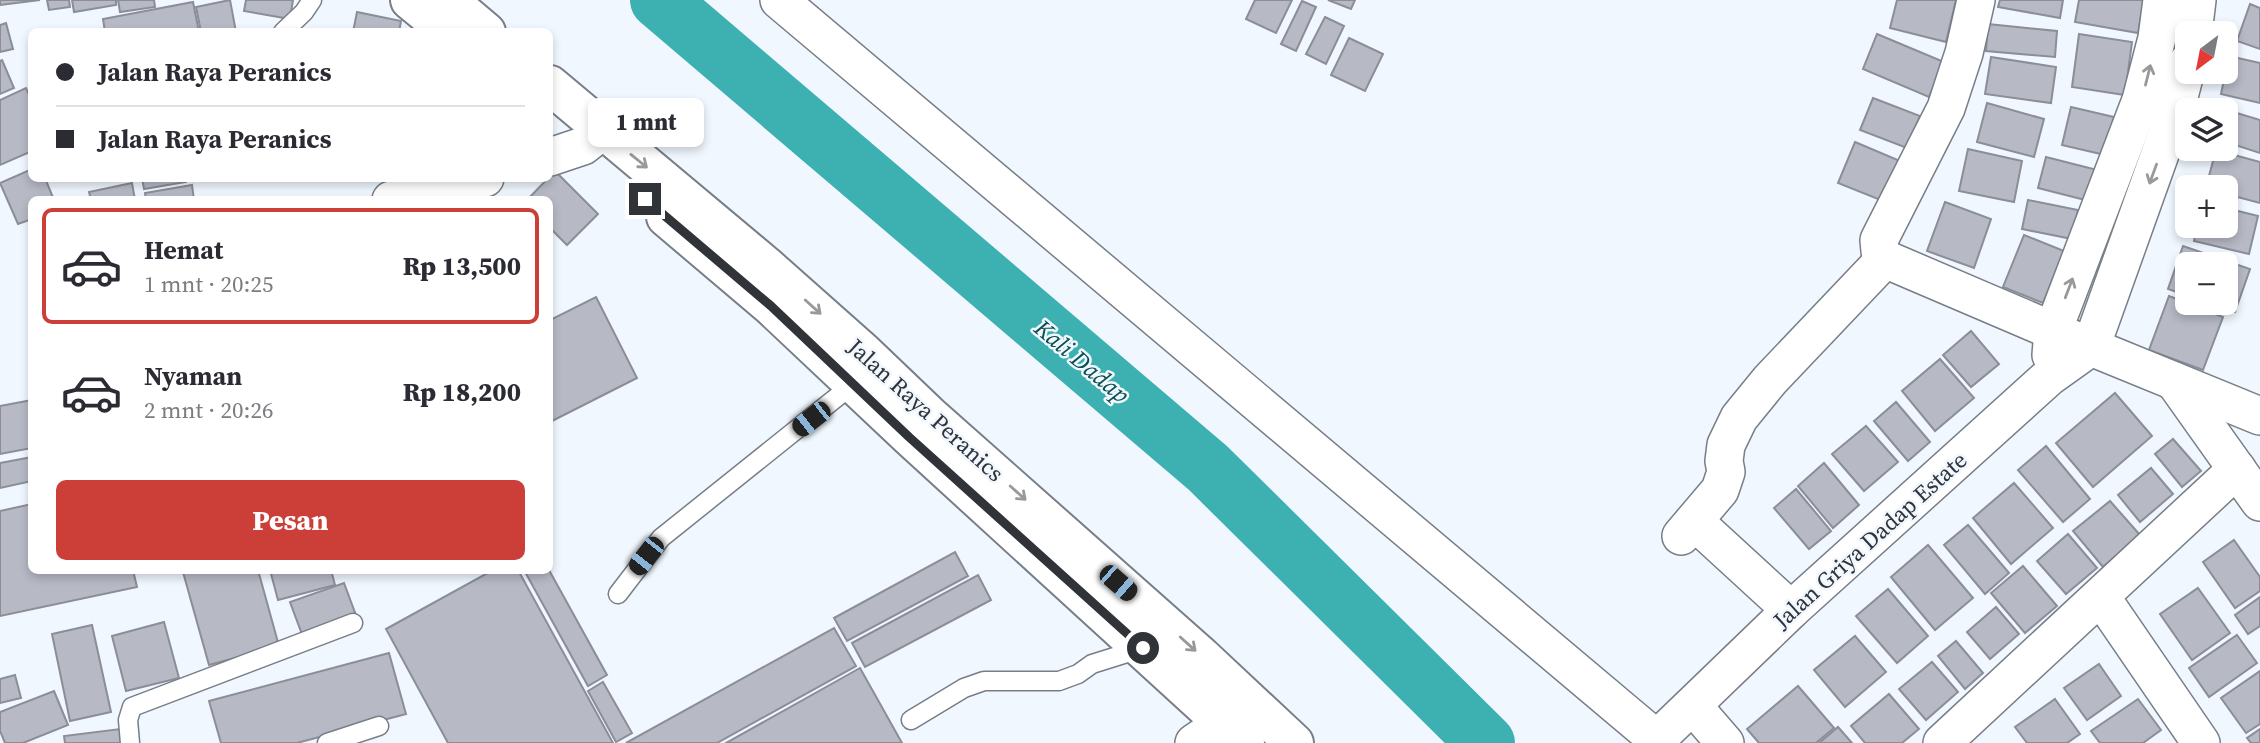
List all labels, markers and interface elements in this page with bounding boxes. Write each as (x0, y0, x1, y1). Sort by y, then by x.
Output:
north arrow (2175, 21, 2238, 84)
map controls (2175, 21, 2238, 315)
text: Jalan Raya Peranics (98, 54, 332, 90)
one-way arrow (2142, 64, 2155, 86)
callout: 1 mnt (587, 97, 703, 146)
button: layers (2175, 98, 2238, 161)
text: 1 mnt (616, 106, 676, 138)
text: Jalan Raya Peranics (98, 121, 332, 157)
one-way arrow (630, 153, 648, 169)
one-way arrow (2145, 163, 2158, 185)
button: + (2175, 175, 2238, 238)
route end (629, 183, 661, 215)
text: Hemat (144, 232, 223, 268)
icon: car (60, 235, 123, 298)
text: Rp 13,500 (403, 248, 521, 284)
button: − (2175, 252, 2238, 315)
text: 1 mnt · 20:25 (144, 268, 273, 300)
one-way arrow (2064, 277, 2077, 299)
one-way arrow (804, 299, 821, 316)
water label: Kali Dadap (1027, 311, 1136, 410)
street label: Jalan Raya Peranics (840, 331, 1011, 489)
text: Nyaman (144, 358, 242, 394)
icon: car (60, 361, 123, 424)
text: Rp 18,200 (403, 374, 521, 410)
text: 2 mnt · 20:26 (144, 394, 273, 426)
car (788, 398, 835, 440)
street label: Jalan Griya Dadap Estate (1765, 444, 1974, 636)
button: Pesan (56, 480, 525, 560)
one-way arrow (1008, 485, 1026, 501)
car (625, 533, 668, 579)
car (1096, 561, 1141, 605)
route start (1127, 632, 1159, 664)
one-way arrow (1179, 636, 1197, 652)

